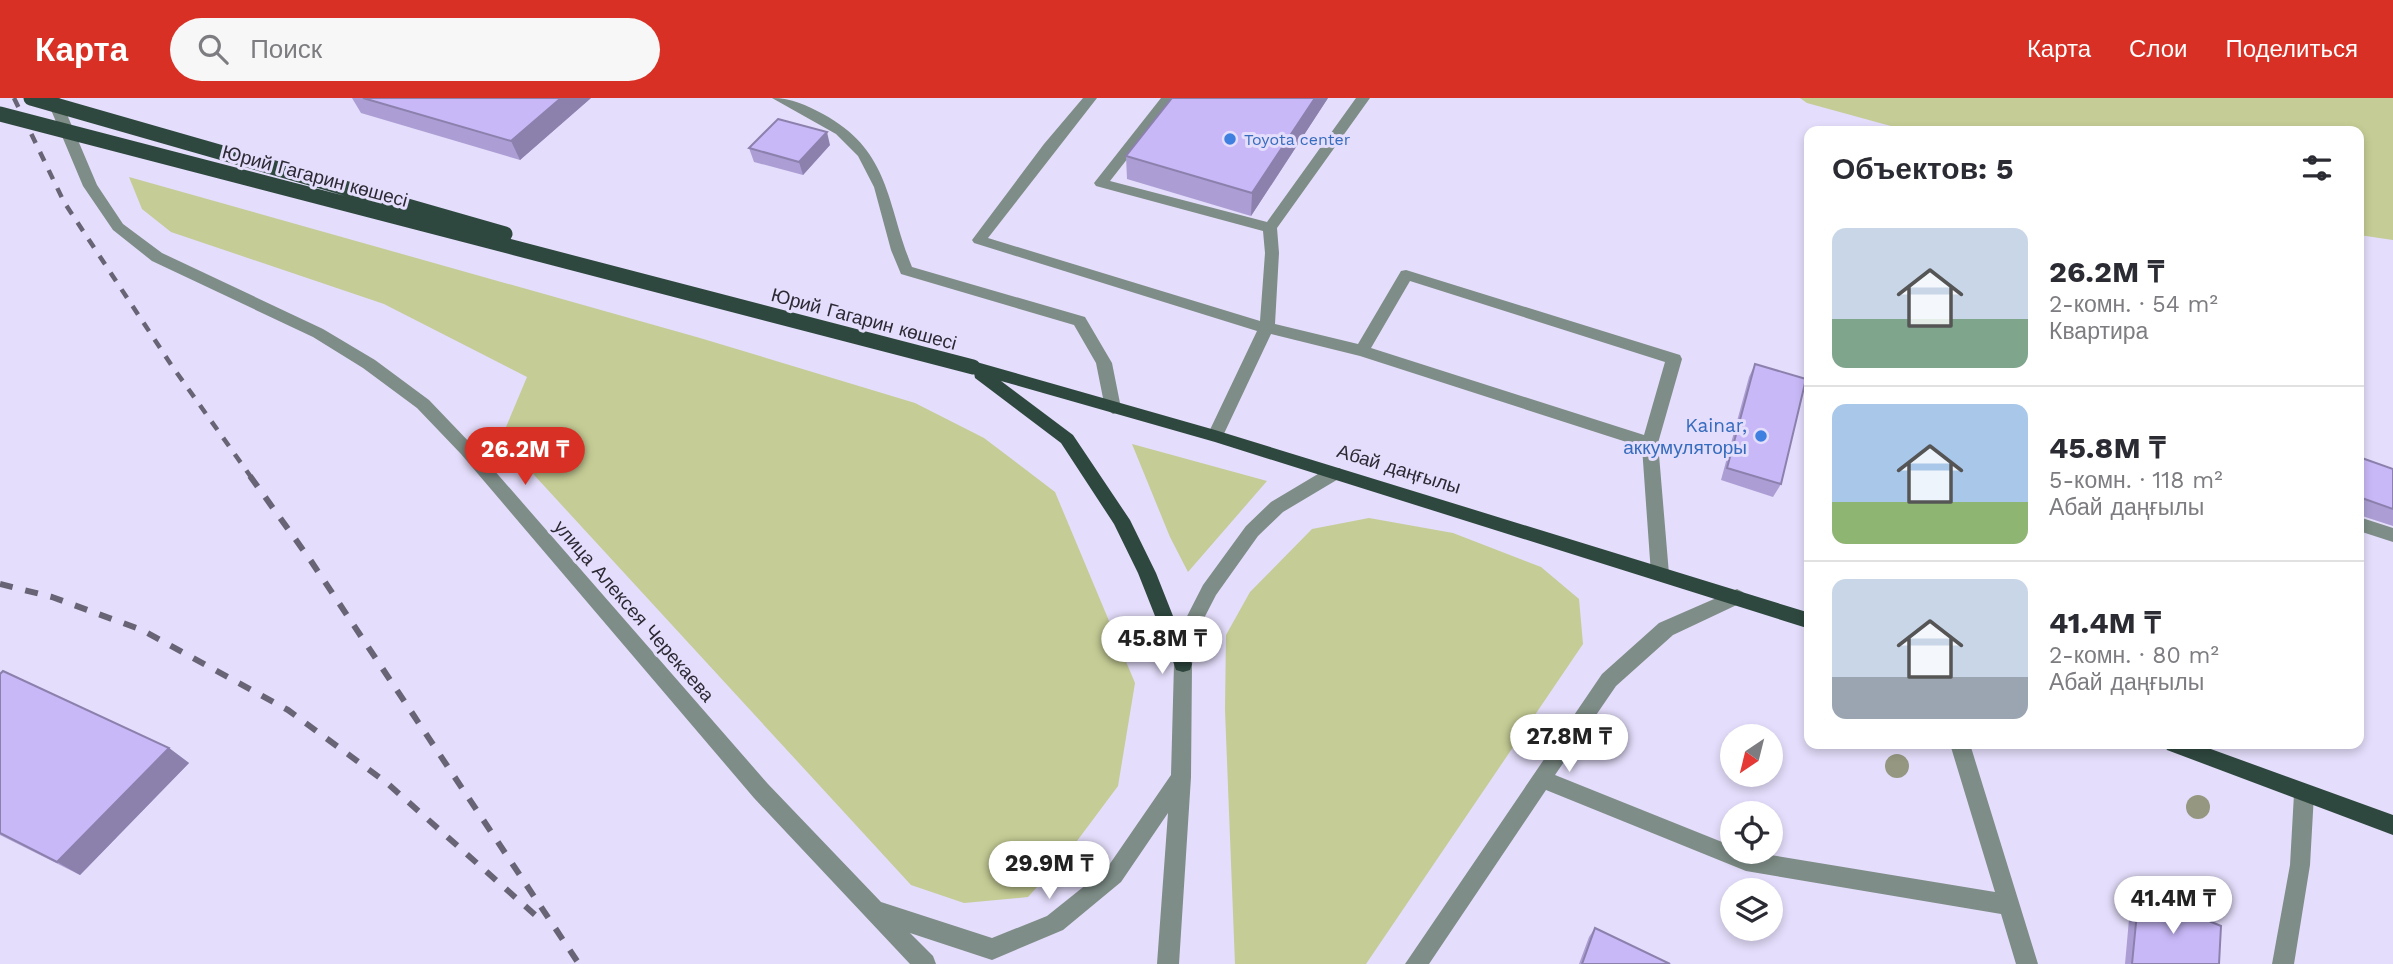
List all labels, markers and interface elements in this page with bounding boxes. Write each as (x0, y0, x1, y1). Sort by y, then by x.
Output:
search box (170, 18, 660, 81)
text: Карта (35, 30, 128, 69)
icon: search (194, 30, 232, 68)
text: Поиск (250, 34, 322, 64)
text: Карта (2027, 35, 2091, 63)
text: Слои (2129, 35, 2187, 63)
text: Поделиться (2225, 35, 2358, 63)
place label: Toyota center (1244, 130, 1351, 149)
marker: Toyota center (1222, 131, 1238, 147)
street label: Юрий Гагарин көшесі (220, 140, 410, 212)
icon: filters (2298, 149, 2336, 187)
text: Объектов: 5 (1832, 151, 2014, 186)
text: 26.2M ₸ (2049, 254, 2164, 289)
icon: home (1888, 256, 1972, 340)
street label: Юрий Гагарин көшесі (769, 283, 959, 355)
text: 2-комн. · 54 m² (2049, 291, 2218, 318)
text: Квартира (2049, 318, 2148, 345)
place label: Kainar, аккумуляторы (1623, 414, 1747, 459)
pin: 26.2M ₸ (460, 428, 590, 487)
marker: Kainar, аккумуляторы (1753, 428, 1769, 444)
text: 45.8M ₸ (2049, 430, 2166, 465)
icon: home (1888, 432, 1972, 516)
text: 26.2M ₸ (481, 436, 569, 463)
street label: Абай даңғылы (1334, 439, 1464, 499)
text: 5-комн. · 118 m² (2049, 467, 2223, 494)
text: Абай даңғылы (2049, 494, 2204, 521)
street label: улица Алексея Черекаева (549, 516, 719, 707)
text: 41.4M ₸ (2049, 605, 2161, 640)
icon: home (1888, 607, 1972, 691)
pin: 45.8M ₸ (1097, 616, 1227, 676)
text: 45.8M ₸ (1117, 625, 1207, 652)
text: 2-комн. · 80 m² (2049, 642, 2219, 669)
text: Абай даңғылы (2049, 669, 2204, 696)
pin: 27.8M ₸ (1504, 714, 1634, 774)
text: 27.8M ₸ (1526, 723, 1612, 750)
north arrow (1720, 724, 1783, 788)
map controls (1720, 724, 1783, 941)
button: locate (1720, 801, 1783, 864)
pin: 29.9M ₸ (984, 842, 1114, 901)
text: 29.9M ₸ (1005, 850, 1093, 877)
pin: 41.4M ₸ (2108, 876, 2238, 936)
button: layers (1720, 878, 1783, 941)
text: 41.4M ₸ (2130, 885, 2216, 912)

